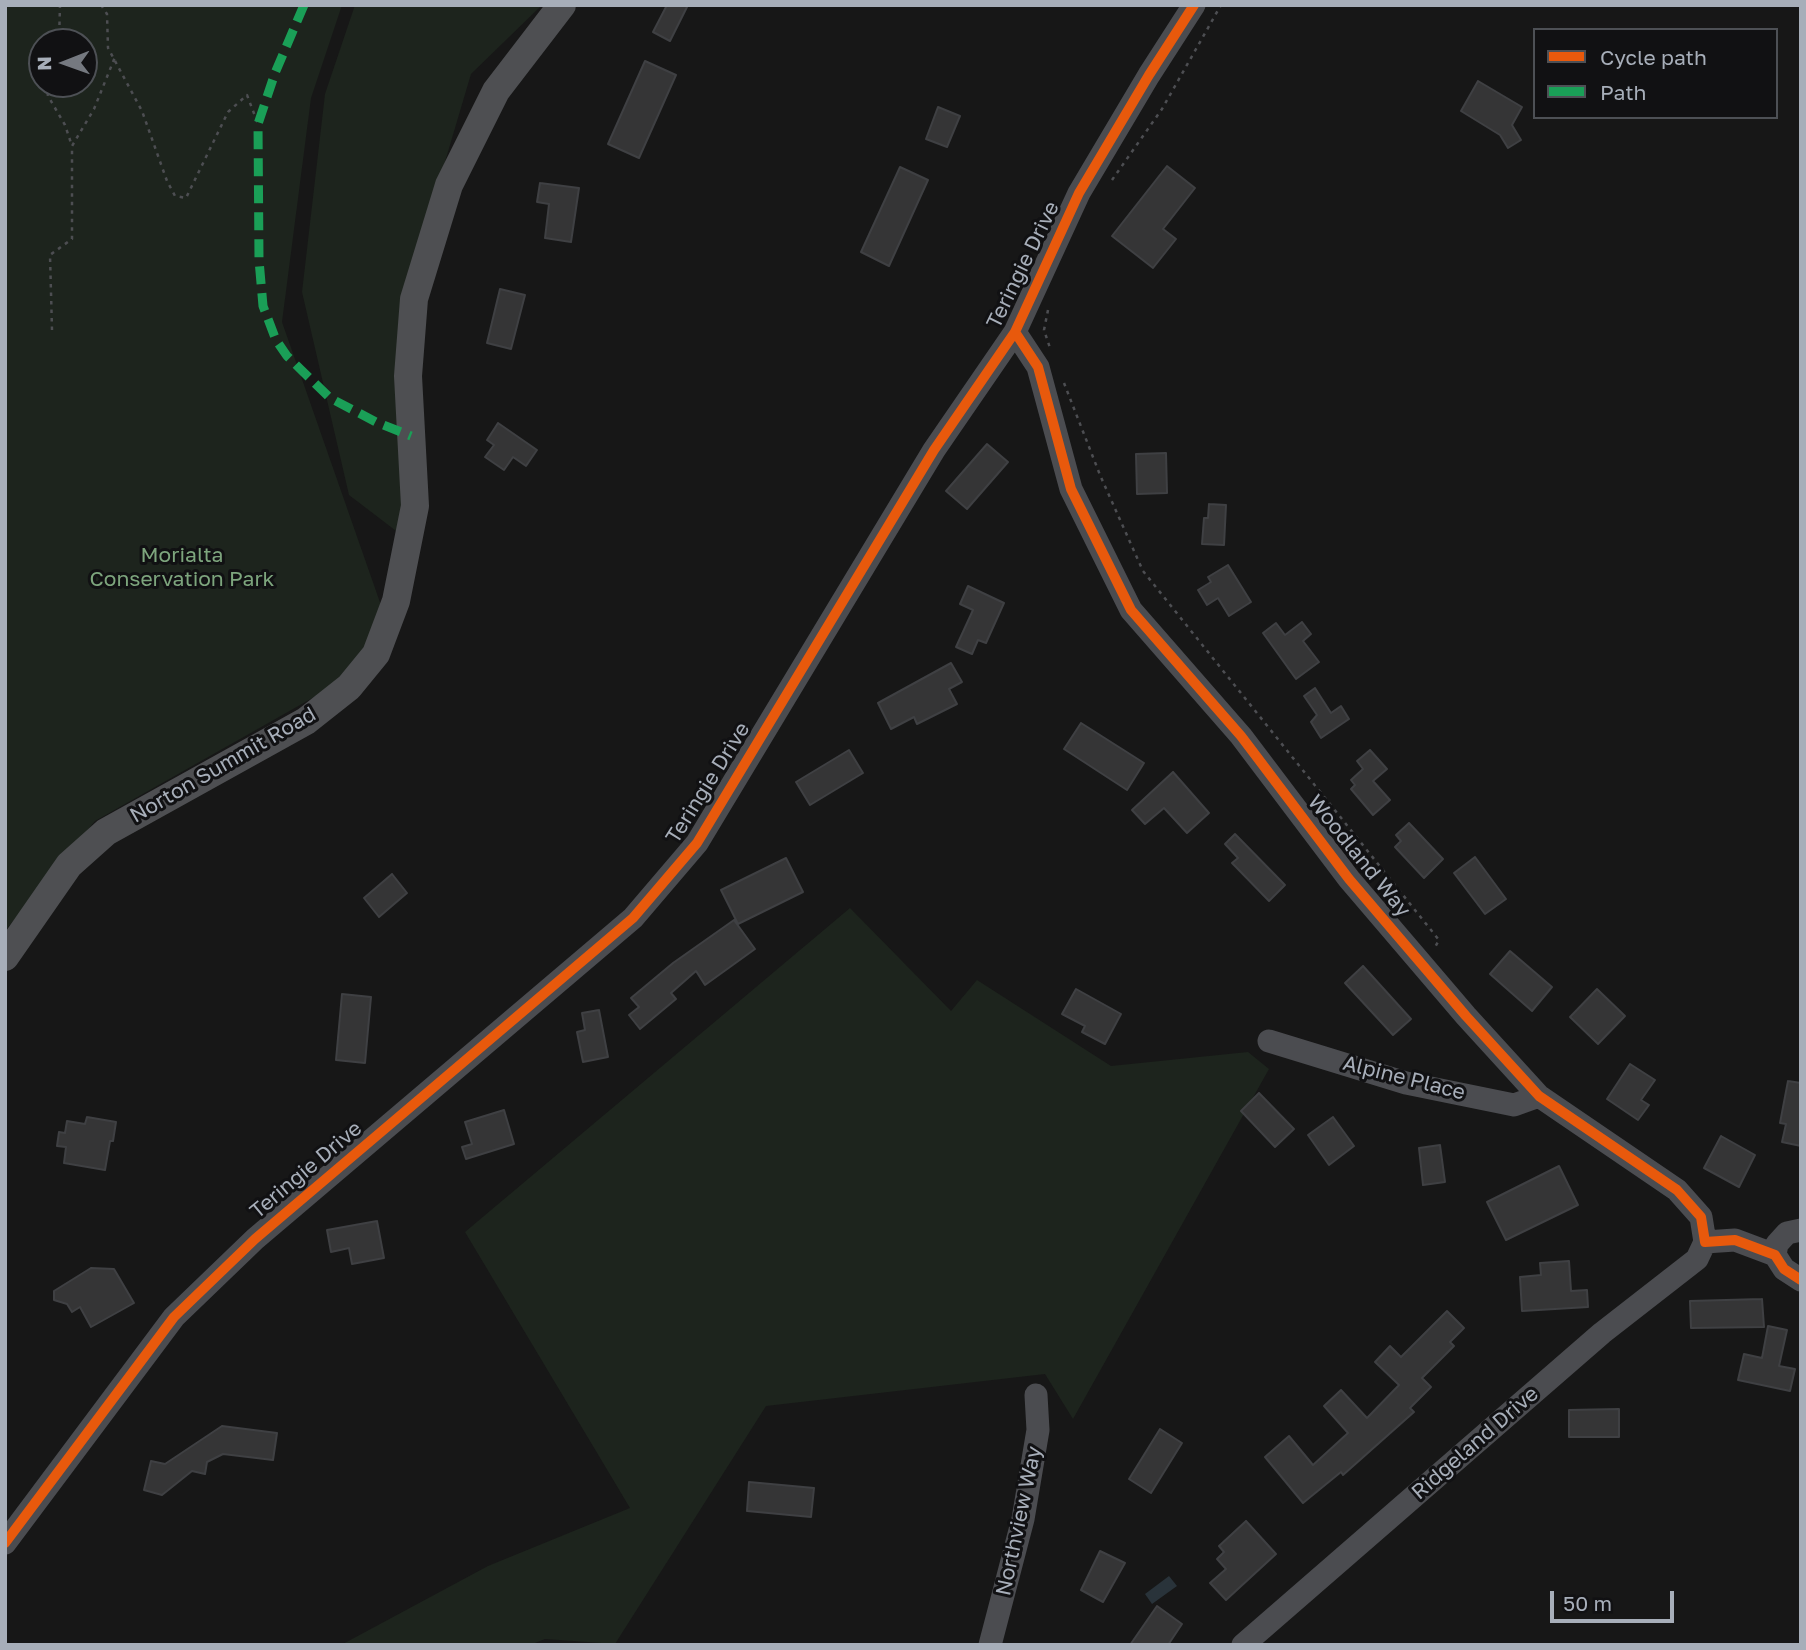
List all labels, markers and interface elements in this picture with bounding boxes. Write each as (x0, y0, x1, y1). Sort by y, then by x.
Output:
north arrow (28, 28, 98, 98)
legend (1533, 28, 1778, 119)
text: Cycle path (1600, 44, 1707, 70)
text: N (32, 56, 55, 71)
text: Path (1600, 79, 1647, 105)
street label: Teringie Drive (981, 197, 1065, 333)
park label: Morialta Conservation Park (90, 542, 274, 592)
street label: Norton Summit Road (126, 701, 320, 829)
street label: Teringie Drive (661, 718, 755, 848)
street label: Woodland Way (1302, 790, 1416, 922)
street label: Alpine Place (1340, 1051, 1468, 1105)
street label: Teringie Drive (245, 1116, 367, 1224)
street label: Ridgeland Drive (1406, 1381, 1544, 1505)
street label: Northview Way (991, 1444, 1047, 1598)
scale bar (1554, 1576, 1678, 1620)
text: 50 m (1563, 1590, 1612, 1616)

